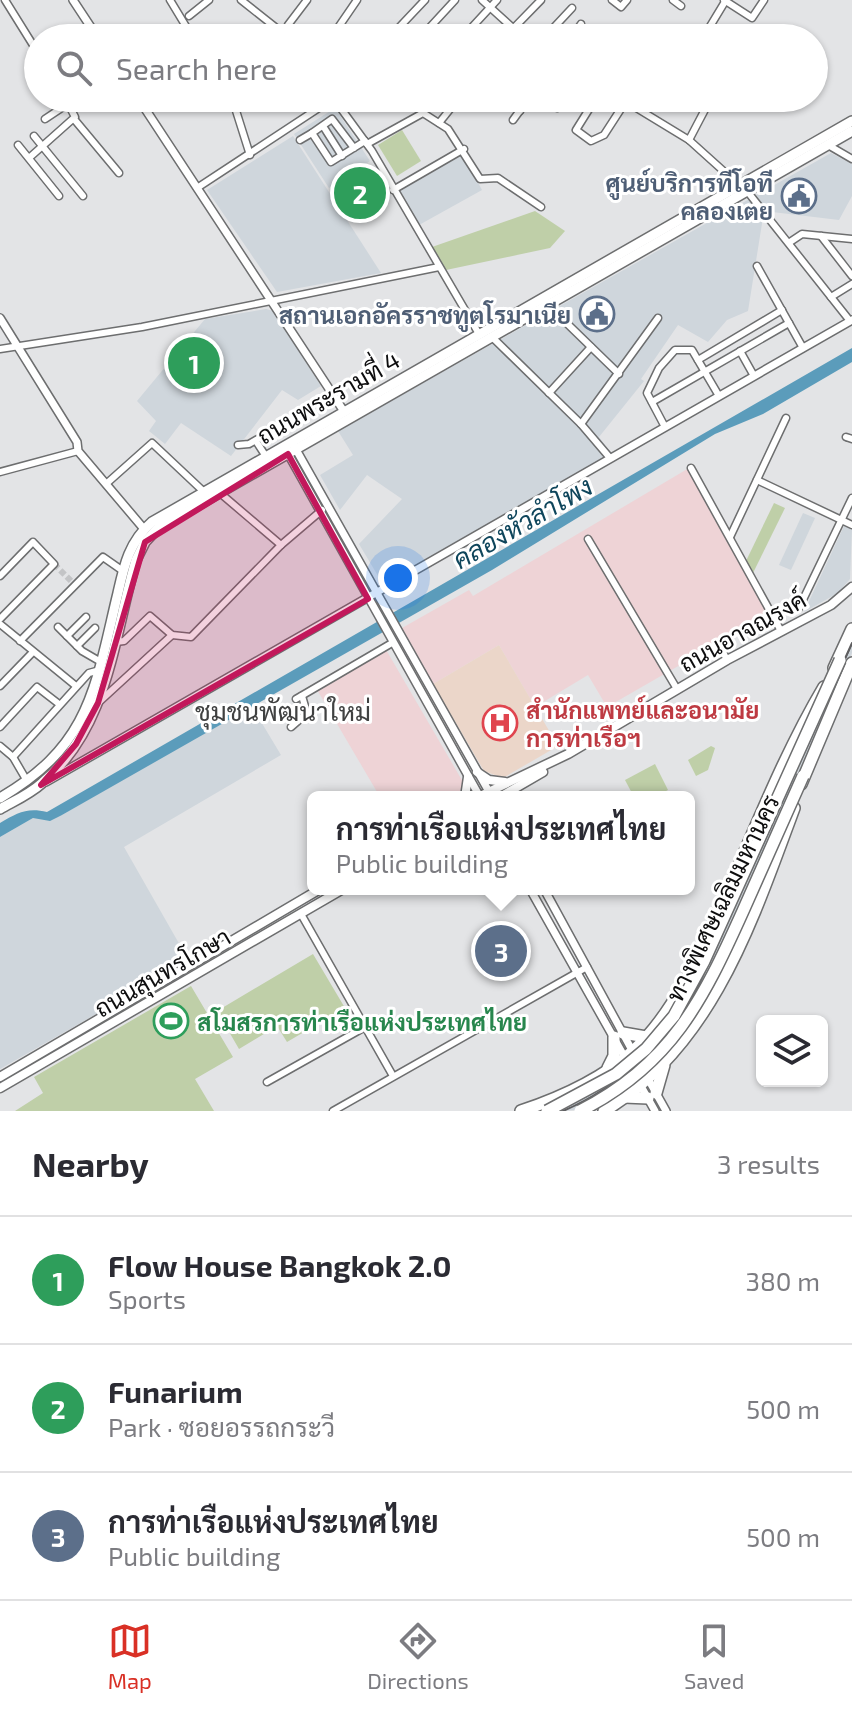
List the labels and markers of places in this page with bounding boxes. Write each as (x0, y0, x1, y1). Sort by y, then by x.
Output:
pin: 2 (334, 163, 386, 223)
place label: ศูนย์บริการทีโอที คลองเตย (605, 168, 773, 225)
public building icon: ศูนย์บริการทีโอที คลองเตย (780, 177, 818, 215)
public building icon: สถานเอกอัครราชทูตโรมาเนีย (578, 295, 616, 333)
place label: สถานเอกอัครราชทูตโรมาเนีย (279, 300, 571, 332)
pin: 1 (168, 333, 220, 393)
place label: สำนักแพทย์และอนามัย การท่าเรือฯ (526, 695, 759, 752)
hospital icon: สำนักแพทย์และอนามัย การท่าเรือฯ (481, 704, 519, 742)
pin: 3 (475, 921, 527, 981)
sports icon: สโมสรการท่าเรือแห่งประเทศไทย (152, 1002, 190, 1040)
place label: สโมสรการท่าเรือแห่งประเทศไทย (197, 1007, 527, 1036)

